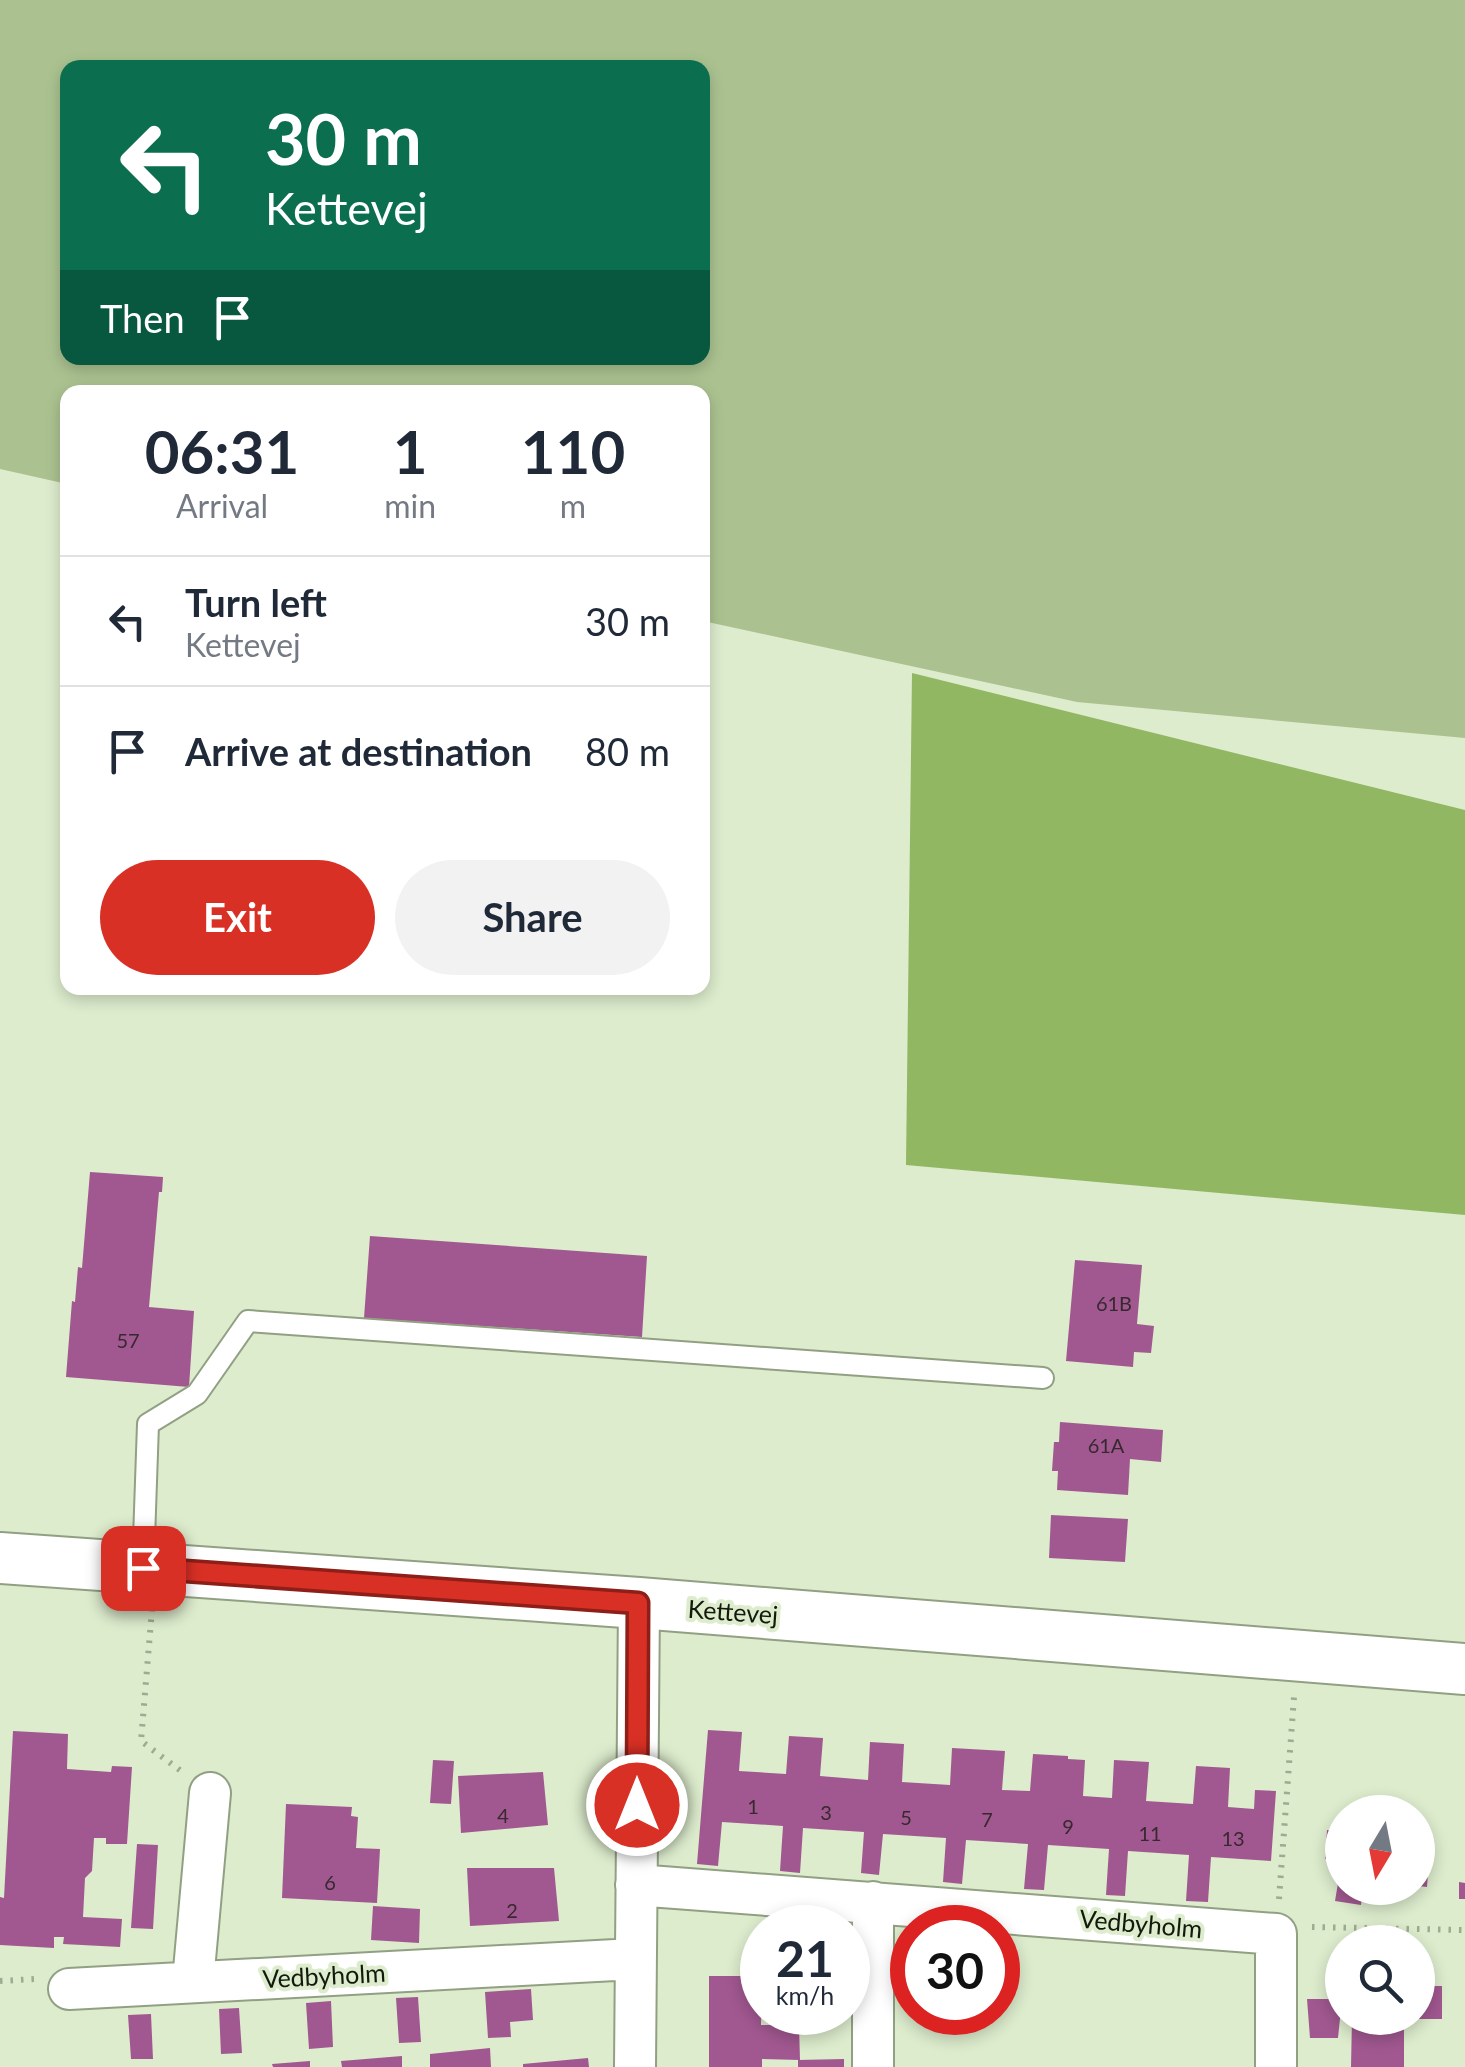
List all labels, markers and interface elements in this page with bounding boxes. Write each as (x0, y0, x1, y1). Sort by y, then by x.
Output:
text: 30 m (265, 96, 422, 180)
icon: left (100, 100, 230, 230)
text: Kettevej (265, 181, 428, 235)
icon: arrive (205, 290, 260, 345)
text: Then (100, 295, 185, 341)
text: 06:31 (145, 415, 299, 487)
text: 1 (393, 415, 428, 487)
text: 110 (521, 415, 625, 487)
text: Arrival (176, 486, 268, 525)
text: min (384, 486, 436, 525)
text: m (560, 486, 586, 525)
text: Turn left (185, 579, 327, 625)
icon: left (100, 594, 155, 649)
text: 30 m (585, 598, 670, 644)
text: Kettevej (185, 625, 301, 664)
icon: arrive (100, 724, 155, 779)
text: Arrive at destination (185, 728, 532, 774)
text: 80 m (585, 728, 670, 774)
button: Exit (100, 860, 375, 975)
button: Share (395, 860, 670, 975)
house number: 61B (1096, 1291, 1132, 1315)
house number: 57 (116, 1328, 140, 1352)
house number: 61A (1088, 1433, 1125, 1457)
pin (101, 1526, 186, 1611)
icon: arrive (116, 1541, 171, 1596)
street label: Kettevej (687, 1593, 779, 1629)
position arrow (585, 1753, 689, 1857)
house number: 1 (747, 1794, 759, 1818)
north arrow (1325, 1795, 1435, 1905)
map controls (1325, 1795, 1435, 2035)
house number: 3 (820, 1800, 832, 1824)
house number: 4 (497, 1803, 509, 1827)
house number: 5 (900, 1805, 912, 1829)
house number: 7 (981, 1807, 993, 1831)
house number: 9 (1062, 1814, 1074, 1838)
house number: 11 (1138, 1821, 1162, 1845)
house number: 13 (1221, 1826, 1245, 1850)
house number: 6 (324, 1870, 336, 1894)
house number: 2 (506, 1898, 518, 1922)
street label: Vedbyholm (1078, 1903, 1204, 1943)
speed limit sign: 30 (890, 1905, 1020, 2035)
button: search (1325, 1925, 1435, 2035)
text: 21 (776, 1928, 834, 1988)
street label: Vedbyholm (262, 1957, 386, 1993)
text: km/h (776, 1980, 834, 2010)

